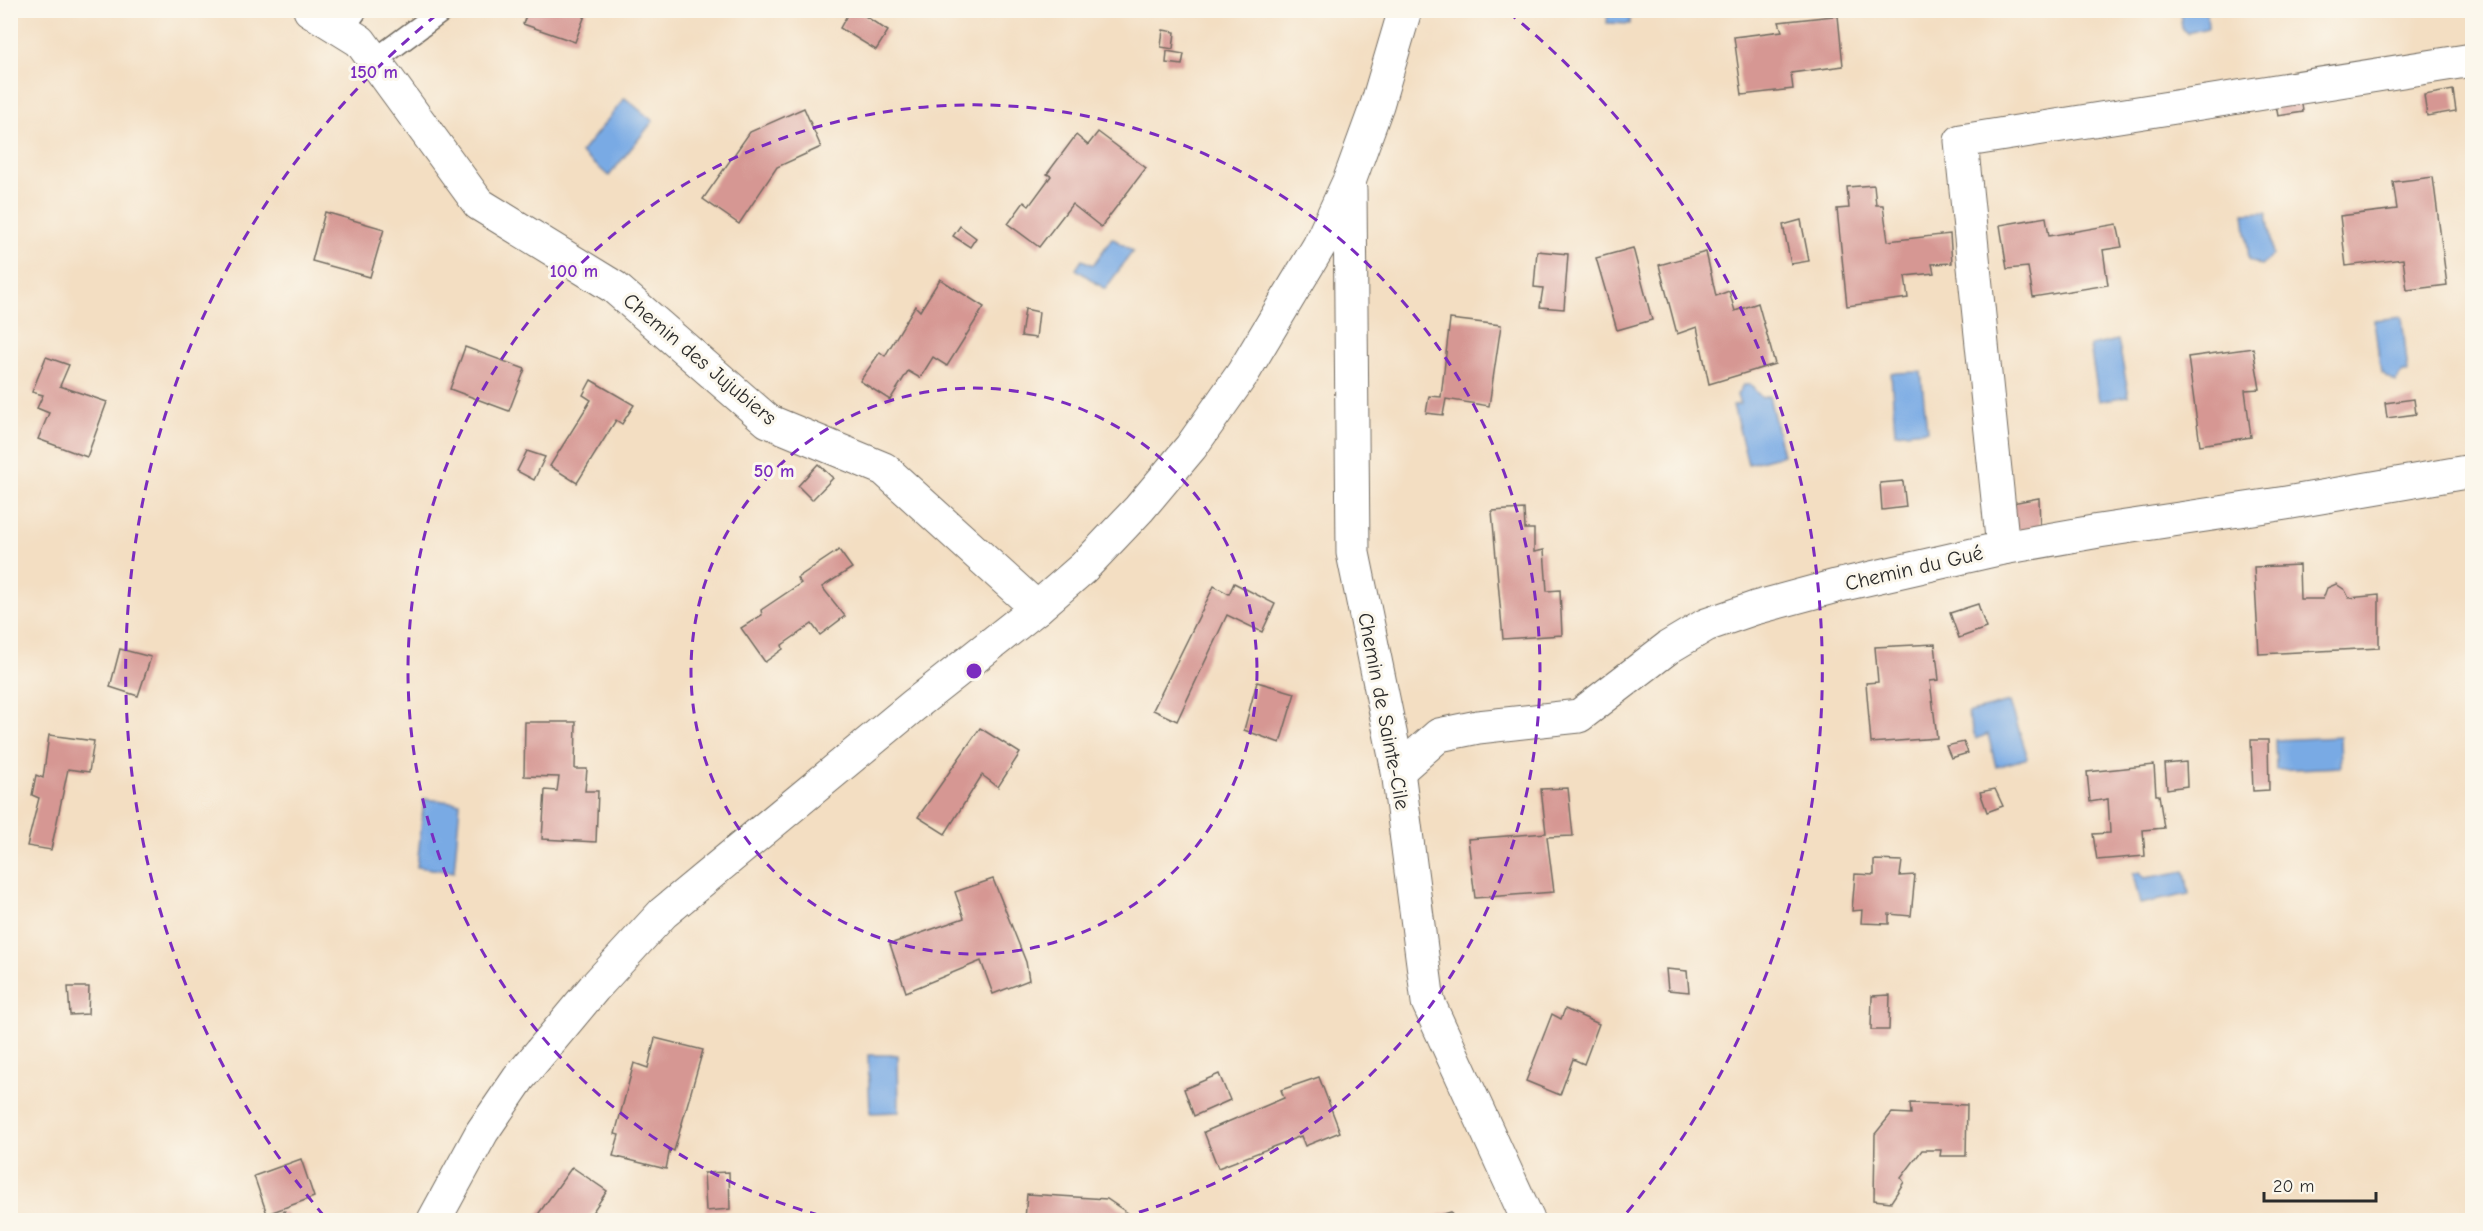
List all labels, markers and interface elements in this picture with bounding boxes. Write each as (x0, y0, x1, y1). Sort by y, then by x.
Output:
text: 150 m (350, 62, 398, 83)
text: 100 m (550, 261, 598, 282)
street label: Chemin des Jujubiers (619, 288, 781, 430)
text: 50 m (754, 461, 794, 482)
street label: Chemin du Gué (1843, 540, 1985, 596)
street label: Chemin de Sainte-Cile (1353, 611, 1415, 811)
centre of rings (964, 661, 984, 681)
scale bar (2264, 1165, 2376, 1203)
text: 20 m (2273, 1176, 2314, 1197)

